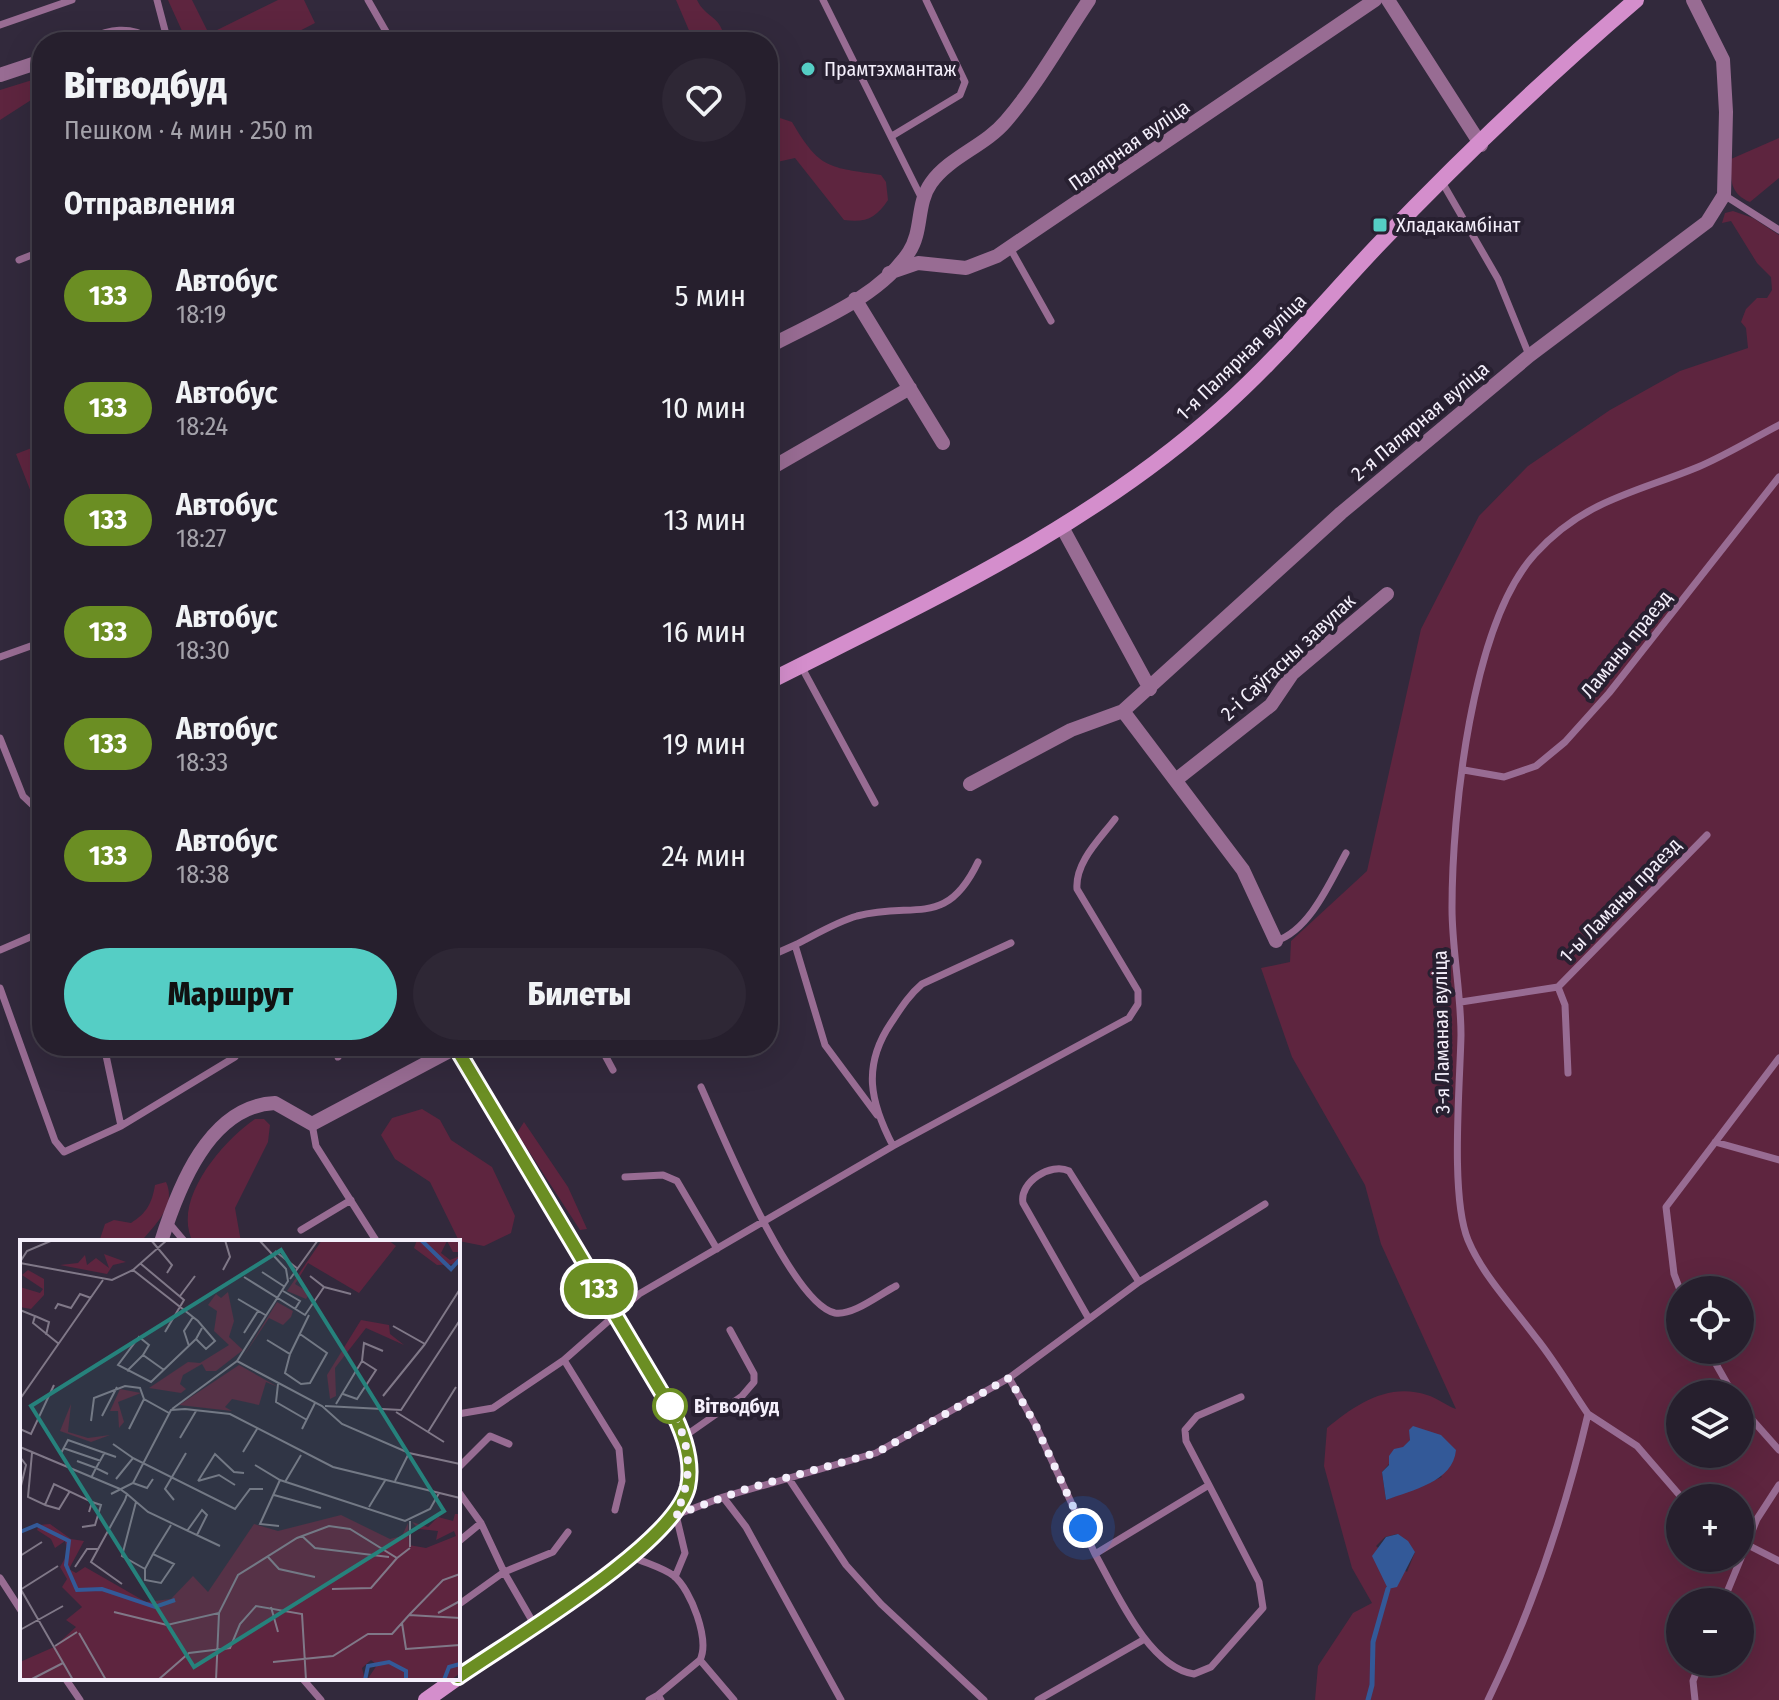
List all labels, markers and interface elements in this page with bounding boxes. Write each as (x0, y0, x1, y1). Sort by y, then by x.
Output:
place label: Прамтэхмантаж (824, 57, 956, 81)
button: heart (662, 58, 746, 142)
marker: Прамтэхмантаж (799, 60, 817, 78)
text: Вітводбуд (64, 62, 226, 108)
street label: Палярная вуліца (1064, 94, 1194, 196)
text: Пешком · 4 мин · 250 m (64, 115, 313, 146)
text: Отправления (64, 186, 235, 222)
place label: Хладакамбінат (1396, 213, 1521, 237)
marker: Хладакамбінат (1371, 216, 1389, 234)
text: Автобус (176, 263, 278, 299)
text: 5 мин (675, 278, 746, 314)
text: 133 (89, 279, 127, 312)
street label: 1-я Палярная вуліца (1171, 289, 1311, 425)
text: 18:19 (176, 299, 226, 330)
street label: 2-я Палярная вуліца (1346, 356, 1494, 486)
text: Автобус (176, 375, 278, 411)
text: 10 мин (661, 390, 746, 426)
text: 133 (89, 391, 127, 424)
text: 18:24 (176, 411, 228, 442)
text: Автобус (176, 487, 278, 523)
text: 13 мин (663, 502, 746, 538)
text: 133 (89, 503, 127, 536)
text: 18:27 (176, 523, 226, 554)
street label: Ламаны праезд (1575, 585, 1677, 703)
street label: 2-і Саўгасны завулак (1216, 588, 1361, 725)
text: Автобус (176, 599, 278, 635)
text: 16 мин (662, 614, 746, 650)
text: 133 (89, 615, 127, 648)
text: 18:30 (176, 635, 230, 666)
text: Автобус (176, 711, 278, 747)
text: 19 мин (662, 726, 746, 762)
text: 133 (89, 727, 127, 760)
text: 18:33 (176, 747, 228, 778)
text: Автобус (176, 823, 278, 859)
street label: 1-ы Ламаны праезд (1554, 833, 1686, 967)
text: 24 мин (661, 838, 746, 874)
text: 133 (89, 839, 127, 872)
text: 18:38 (176, 859, 230, 890)
button: Маршрут (64, 948, 397, 1040)
button: Билеты (413, 948, 746, 1040)
street label: 3-я Ламаная вуліца (1428, 950, 1454, 1114)
inset map (20, 1240, 460, 1680)
line badge: 133 (553, 1263, 645, 1315)
text: 133 (580, 1272, 618, 1305)
map controls (1666, 1276, 1754, 1676)
button: locate (1666, 1276, 1754, 1364)
button: layers (1666, 1380, 1754, 1468)
marker: Вітводбуд (653, 1389, 687, 1423)
place label: Вітводбуд (694, 1394, 779, 1418)
button: + (1666, 1484, 1754, 1572)
your location (1063, 1508, 1103, 1548)
button: − (1666, 1588, 1754, 1676)

